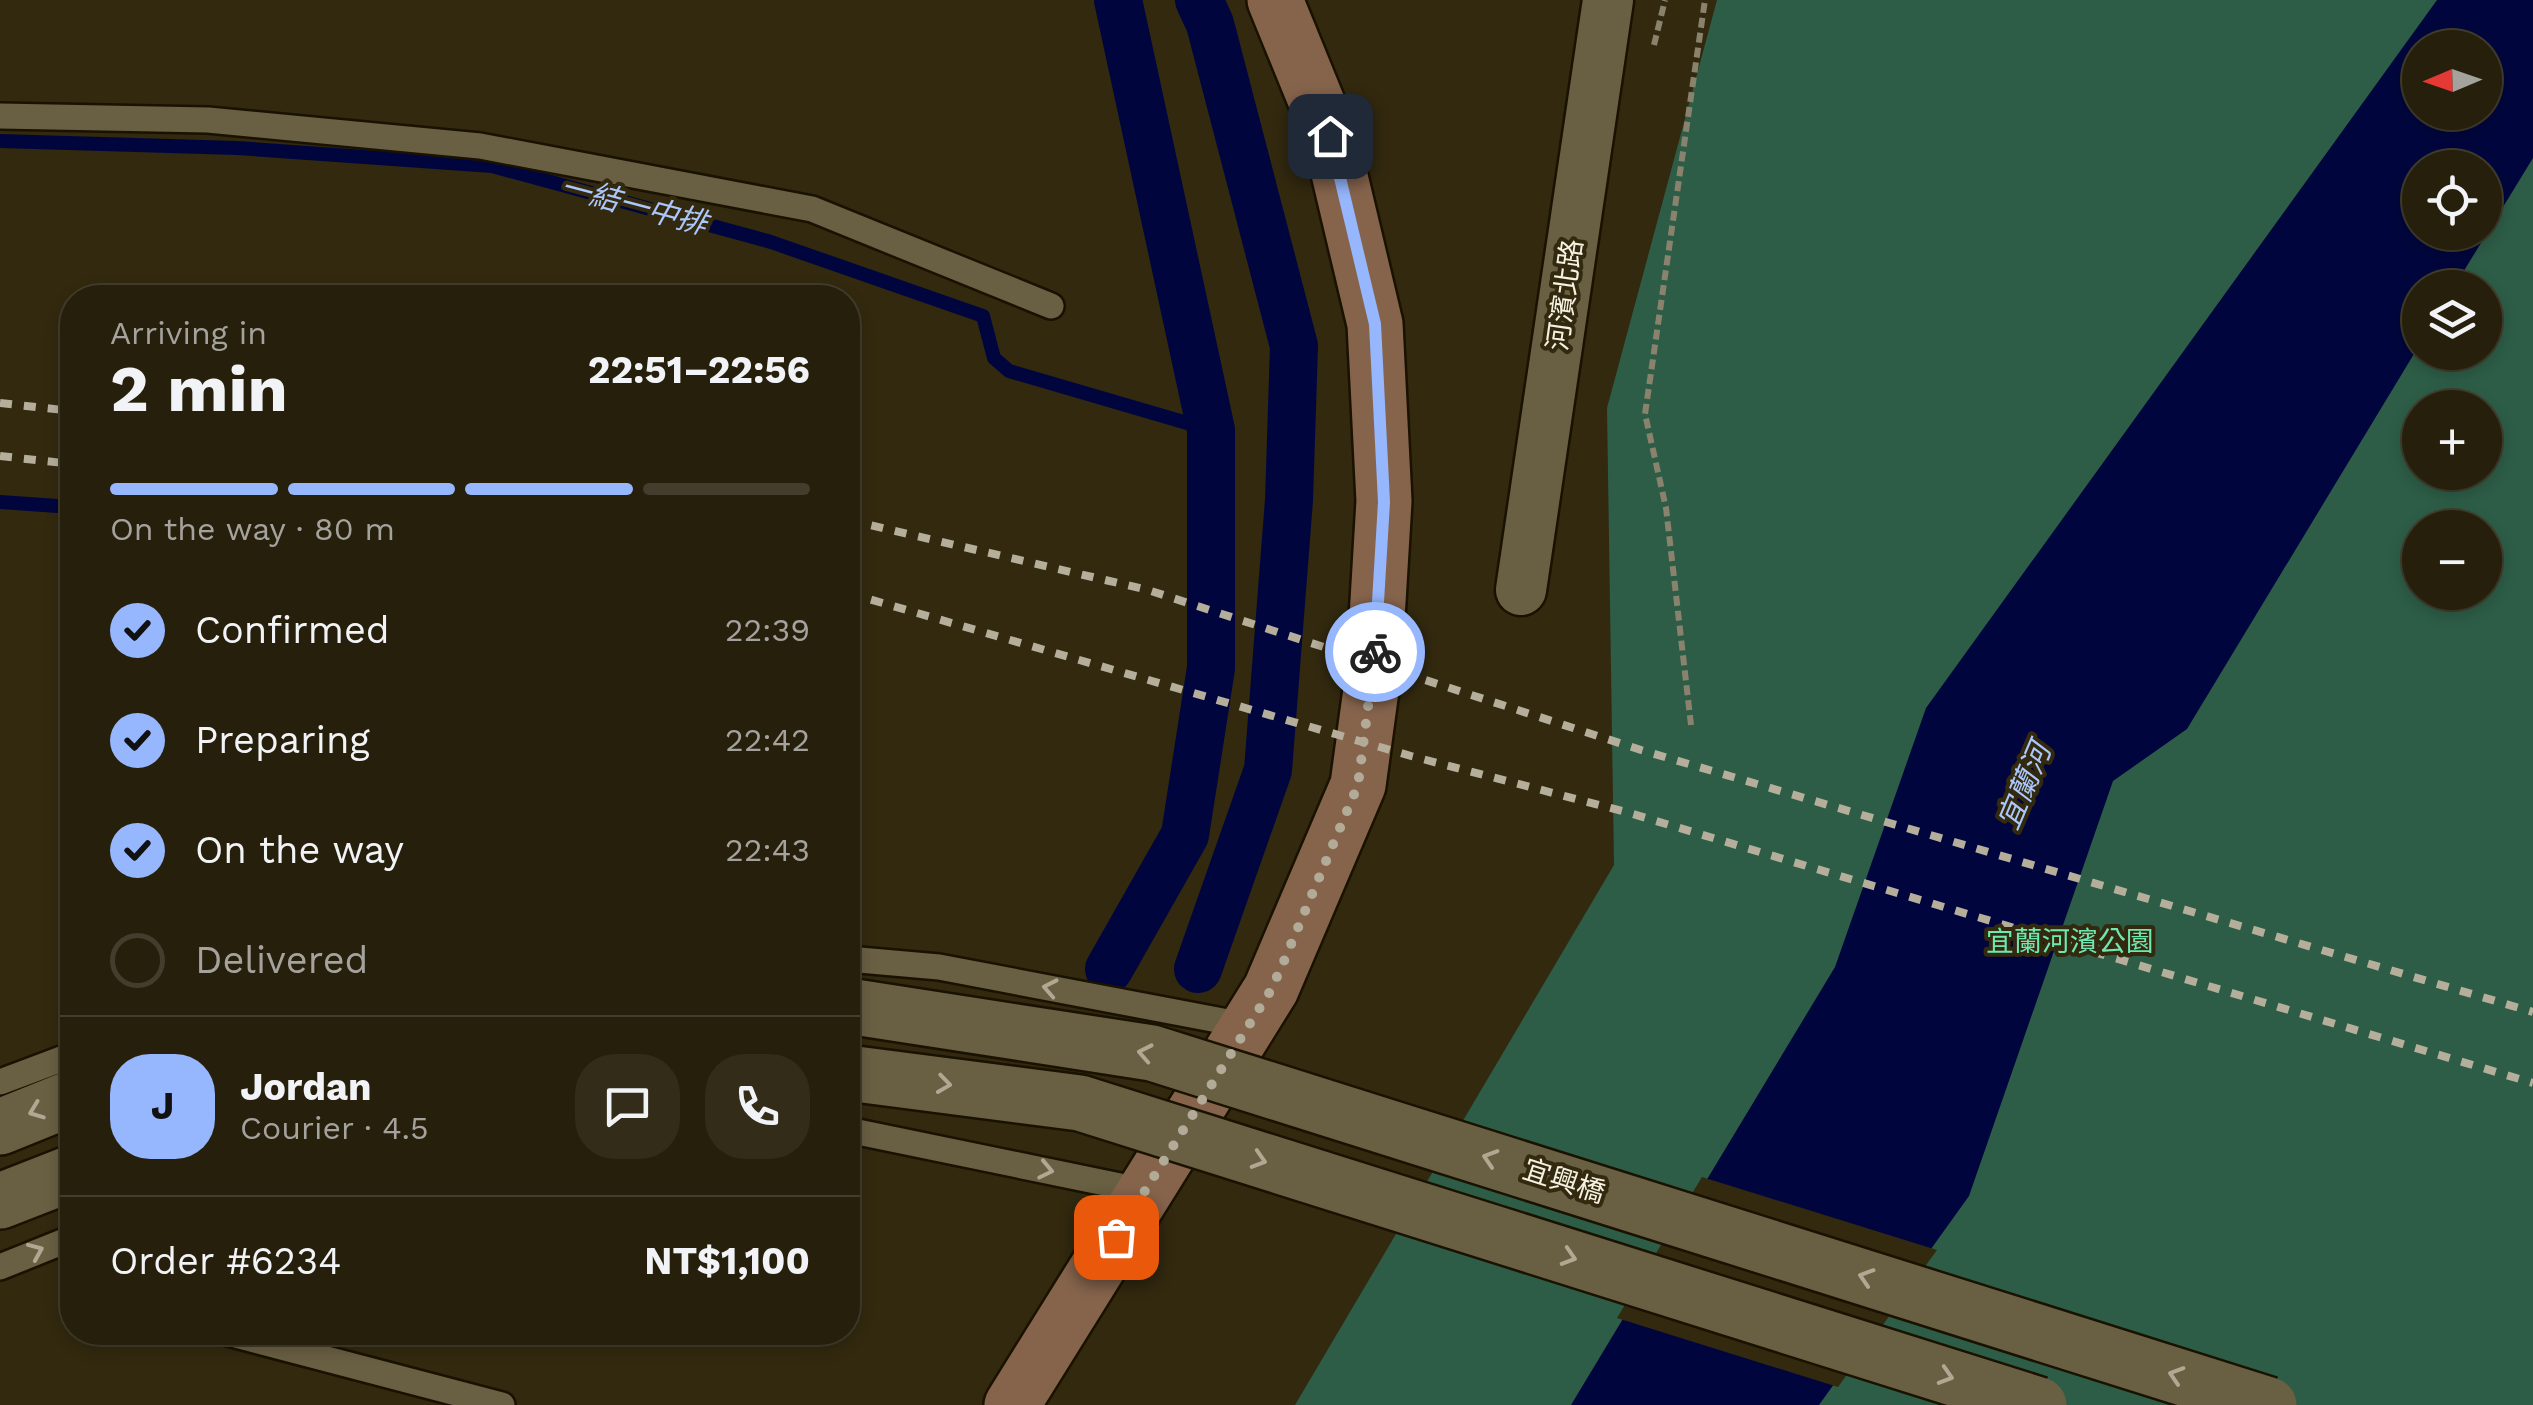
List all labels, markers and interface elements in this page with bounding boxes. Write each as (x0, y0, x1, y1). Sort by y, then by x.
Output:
north arrow (2402, 30, 2502, 130)
map controls (2402, 30, 2502, 610)
pin (1288, 94, 1373, 179)
icon: home (1303, 109, 1358, 164)
button: locate (2402, 150, 2502, 250)
water label: 一結一中排 (557, 169, 715, 242)
street label: 河濱北路 (1541, 237, 1589, 353)
button: layers (2402, 270, 2502, 370)
text: Arriving in (110, 314, 267, 352)
text: 22:51–22:56 (588, 348, 810, 392)
text: 2 min (110, 351, 288, 427)
button: + (2402, 390, 2502, 490)
text: On the way · 80 m (110, 510, 395, 548)
button: − (2402, 510, 2502, 610)
courier (1325, 602, 1425, 702)
icon: check (110, 603, 165, 658)
text: Confirmed (195, 608, 390, 652)
text: 22:39 (725, 611, 810, 649)
icon: bike (1348, 625, 1403, 680)
icon: check (110, 713, 165, 768)
text: Preparing (195, 718, 370, 762)
text: 22:42 (725, 721, 810, 759)
water label: 宜蘭河 (1990, 733, 2060, 834)
icon: check (110, 823, 165, 878)
text: On the way (195, 828, 404, 872)
text: 22:43 (725, 831, 810, 869)
park label: 宜蘭河濱公園 (1986, 925, 2154, 958)
text: Delivered (195, 938, 368, 982)
one-way arrow (1042, 978, 1059, 999)
one-way arrow (1137, 1043, 1153, 1064)
button: chat (575, 1054, 680, 1159)
button: phone (705, 1054, 810, 1159)
text: Jordan (240, 1065, 372, 1109)
one-way arrow (936, 1072, 953, 1093)
text: J (151, 1084, 174, 1128)
one-way arrow (28, 1100, 45, 1120)
text: Courier · 4.5 (240, 1109, 429, 1147)
one-way arrow (1250, 1148, 1267, 1168)
one-way arrow (1482, 1149, 1499, 1169)
street label: 宜興橋 (1519, 1152, 1609, 1210)
one-way arrow (1037, 1159, 1054, 1180)
pin (1074, 1195, 1159, 1280)
icon: bag (1089, 1210, 1144, 1265)
text: Order #6234 (110, 1239, 341, 1283)
text: NT$1,100 (644, 1239, 810, 1283)
one-way arrow (26, 1243, 44, 1263)
one-way arrow (1560, 1245, 1577, 1266)
one-way arrow (1858, 1268, 1875, 1289)
one-way arrow (1937, 1364, 1954, 1385)
one-way arrow (2168, 1367, 2185, 1387)

